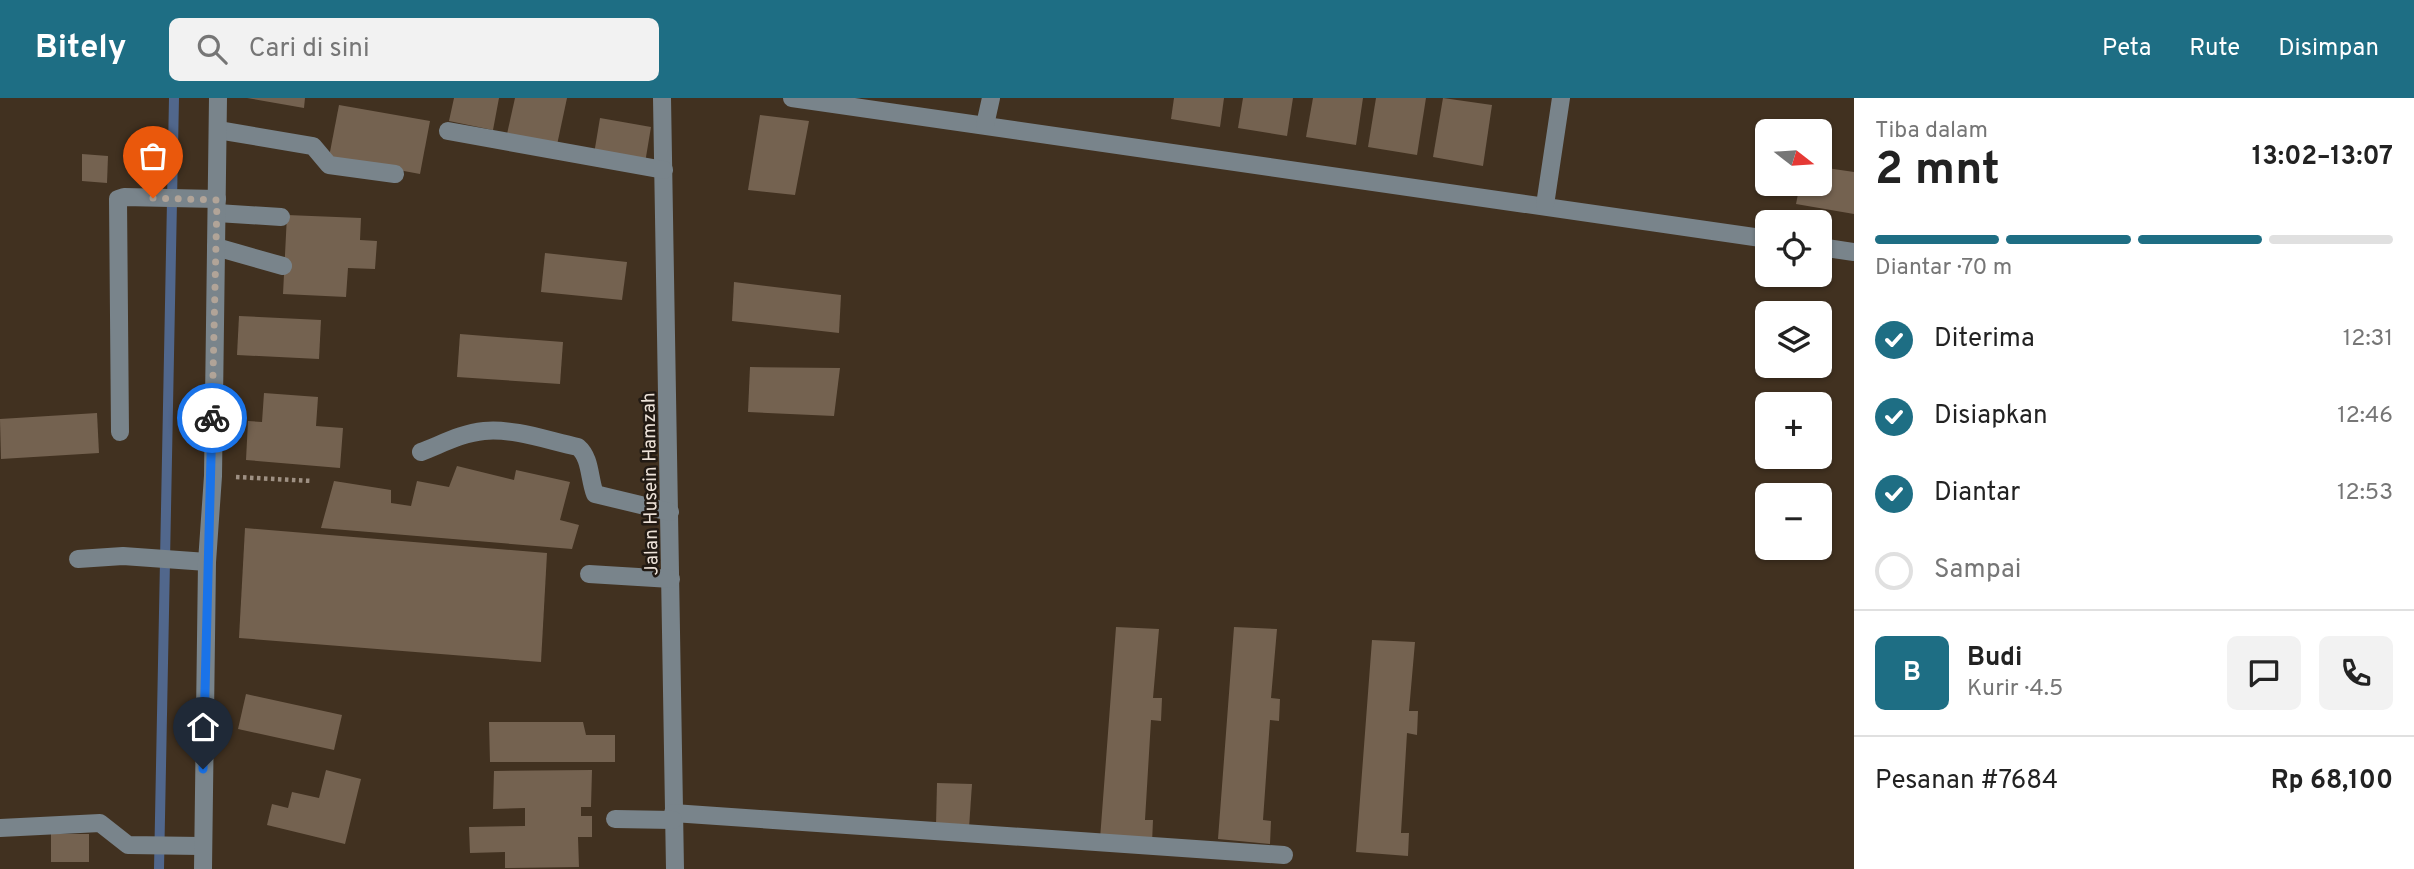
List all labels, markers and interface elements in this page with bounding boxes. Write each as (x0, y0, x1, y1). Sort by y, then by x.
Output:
search box (169, 18, 659, 81)
text: Bitely (35, 28, 127, 70)
icon: search (193, 30, 231, 68)
text: Cari di sini (249, 33, 370, 66)
text: Peta (2102, 34, 2151, 64)
text: Rute (2189, 34, 2240, 64)
text: Disimpan (2278, 34, 2379, 64)
text: Tiba dalam (1875, 117, 1988, 146)
north arrow (1755, 119, 1832, 196)
map controls (1755, 119, 1832, 560)
pin (123, 126, 183, 198)
icon: bag (134, 137, 172, 175)
text: 13:02–13:07 (2252, 141, 2393, 174)
text: 2 mnt (1875, 142, 2000, 201)
button: locate (1755, 210, 1832, 287)
text: Diantar · 70 m (1875, 254, 2012, 283)
button: layers (1755, 301, 1832, 378)
icon: check (1875, 321, 1913, 359)
text: Diterima (1934, 323, 2035, 356)
text: 12:31 (2343, 325, 2393, 354)
courier (177, 383, 247, 453)
street label: Jalan Husein Hamzah (637, 392, 665, 576)
button: + (1755, 392, 1832, 469)
icon: check (1875, 398, 1913, 436)
icon: bike (193, 399, 231, 437)
text: Disiapkan (1934, 400, 2048, 433)
text: 12:46 (2337, 402, 2393, 431)
icon: check (1875, 475, 1913, 513)
text: Diantar (1934, 477, 2020, 510)
text: 12:53 (2337, 479, 2393, 508)
button: − (1755, 483, 1832, 560)
text: Sampai (1934, 554, 2021, 587)
button: chat (2227, 636, 2301, 710)
button: phone (2319, 636, 2393, 710)
text: Budi (1967, 642, 2022, 675)
text: B (1903, 657, 1921, 690)
text: Kurir · 4.5 (1967, 675, 2063, 704)
pin (173, 697, 233, 769)
icon: home (184, 708, 222, 746)
text: Pesanan #7684 (1875, 765, 2058, 798)
text: Rp 68,100 (2271, 765, 2393, 798)

